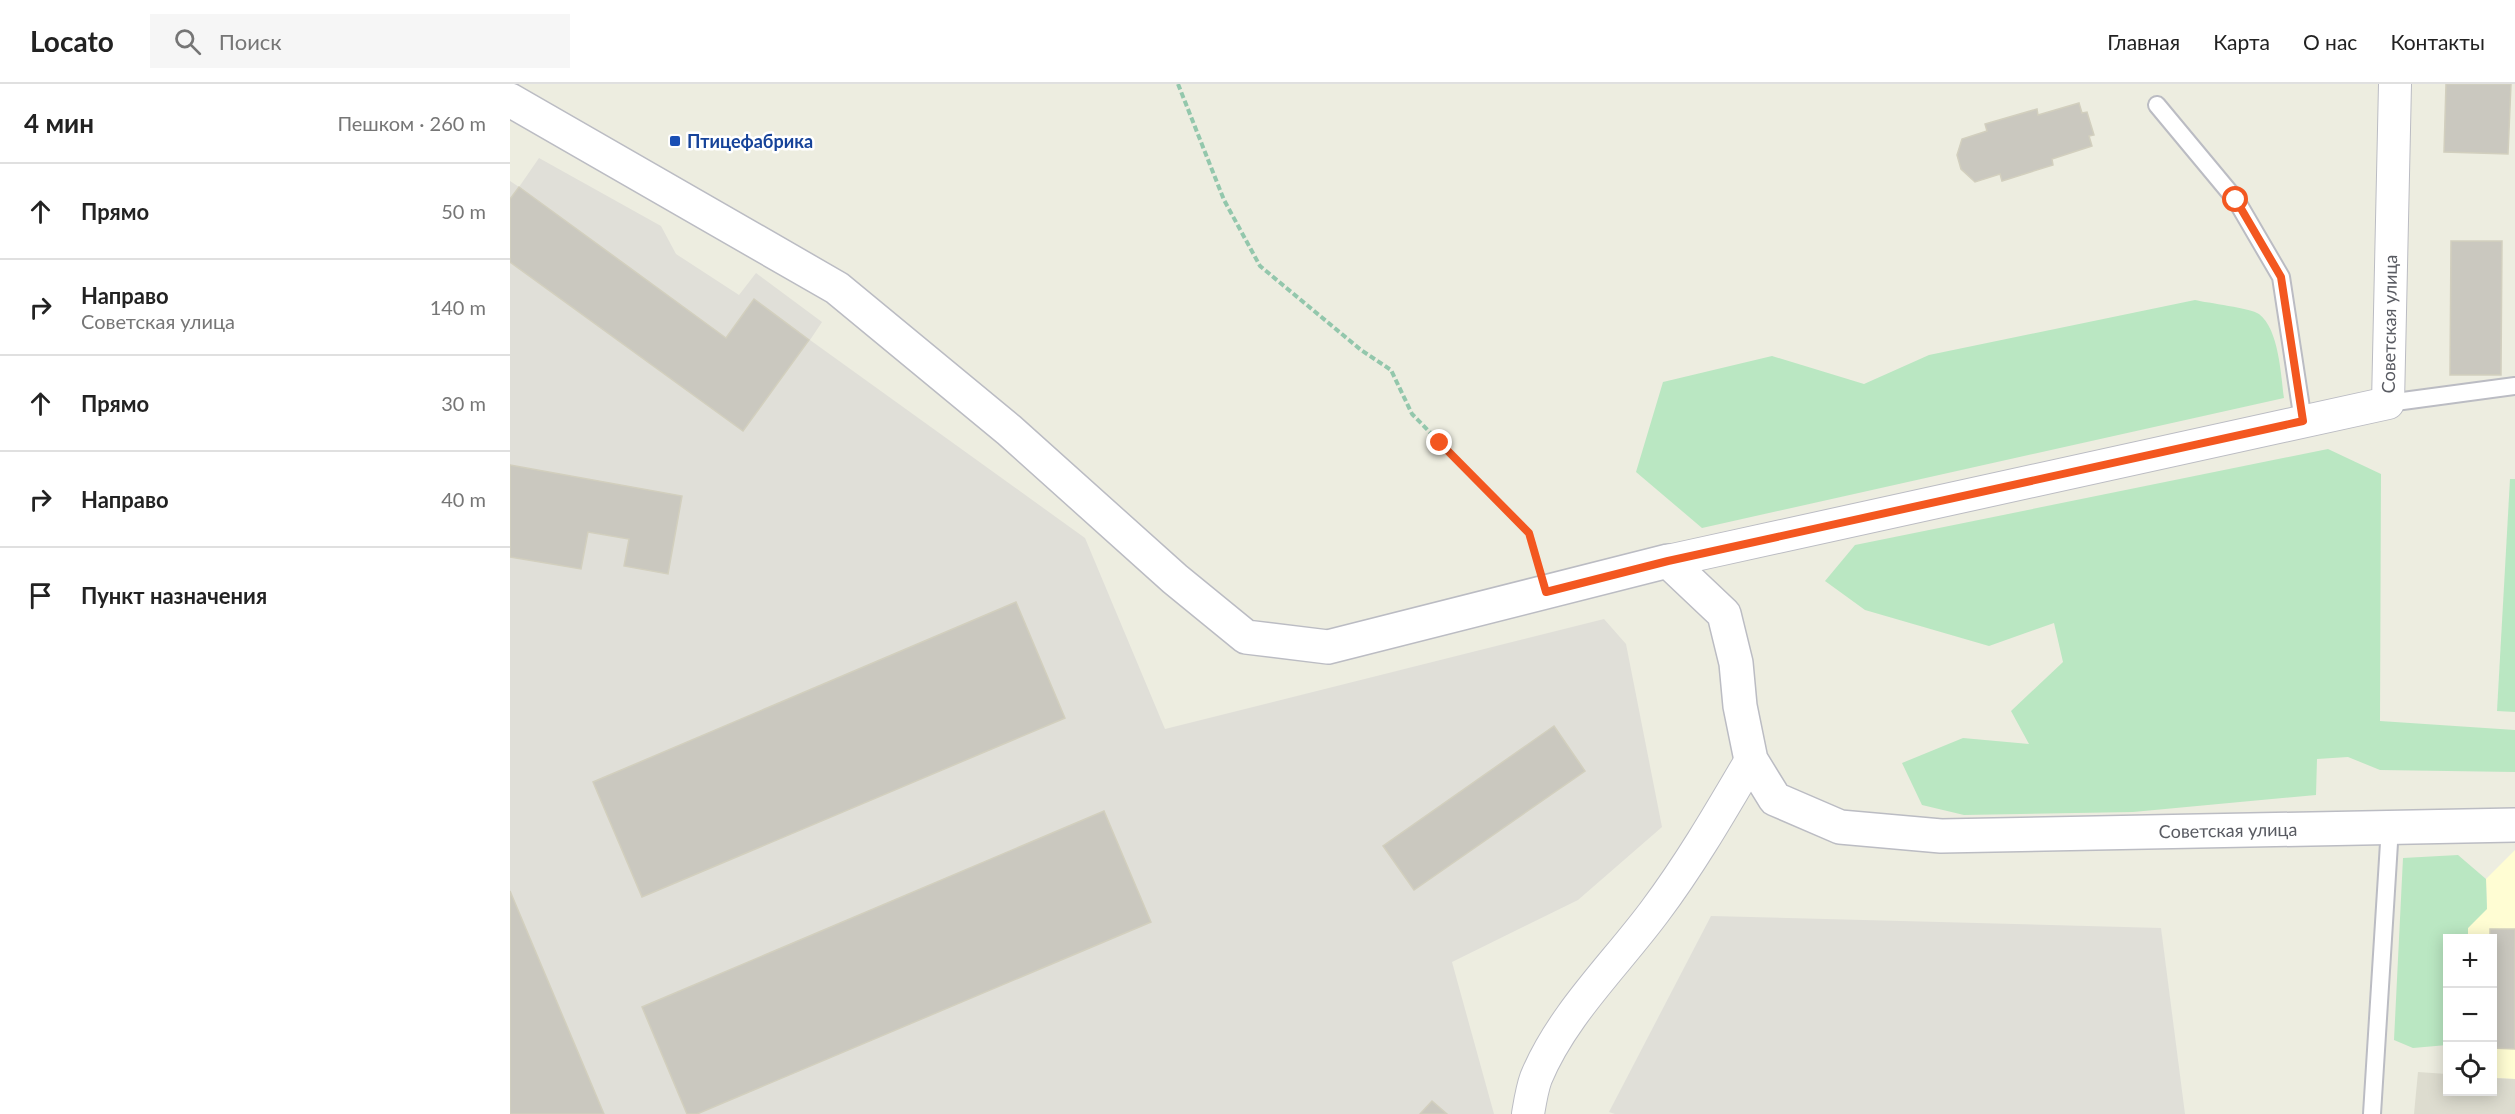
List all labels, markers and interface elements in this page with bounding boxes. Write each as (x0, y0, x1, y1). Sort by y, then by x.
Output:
search box (150, 14, 570, 68)
text: Locato (30, 24, 114, 58)
icon: search (171, 25, 204, 58)
text: Поиск (219, 28, 282, 55)
text: Главная (2107, 29, 2180, 54)
text: Карта (2213, 29, 2270, 54)
text: О нас (2303, 29, 2357, 54)
text: Контакты (2390, 29, 2485, 54)
text: 4 мин (24, 107, 94, 139)
text: Пешком · 260 m (337, 111, 486, 135)
place label: Птицефабрика (687, 130, 813, 152)
marker: Птицефабрика (668, 134, 682, 148)
route start (2222, 186, 2248, 212)
icon: ahead (24, 195, 57, 228)
text: Прямо (81, 198, 149, 225)
text: 50 m (441, 199, 486, 223)
street label: Советская улица (2377, 255, 2401, 393)
text: Направо (81, 282, 169, 309)
icon: right (24, 291, 57, 324)
text: 140 m (430, 295, 486, 319)
text: Советская улица (81, 309, 235, 333)
icon: ahead (24, 387, 57, 420)
text: Прямо (81, 390, 149, 417)
text: 30 m (441, 391, 486, 415)
route end (1426, 429, 1452, 455)
icon: right (24, 483, 57, 516)
text: Направо (81, 486, 169, 513)
text: 40 m (441, 487, 486, 511)
icon: arrive (24, 579, 57, 612)
text: Пункт назначения (81, 582, 267, 609)
street label: Советская улица (2159, 818, 2297, 842)
map controls (2443, 934, 2497, 1096)
button: + (2443, 934, 2497, 988)
button: − (2443, 988, 2497, 1042)
button: locate (2443, 1042, 2497, 1096)

